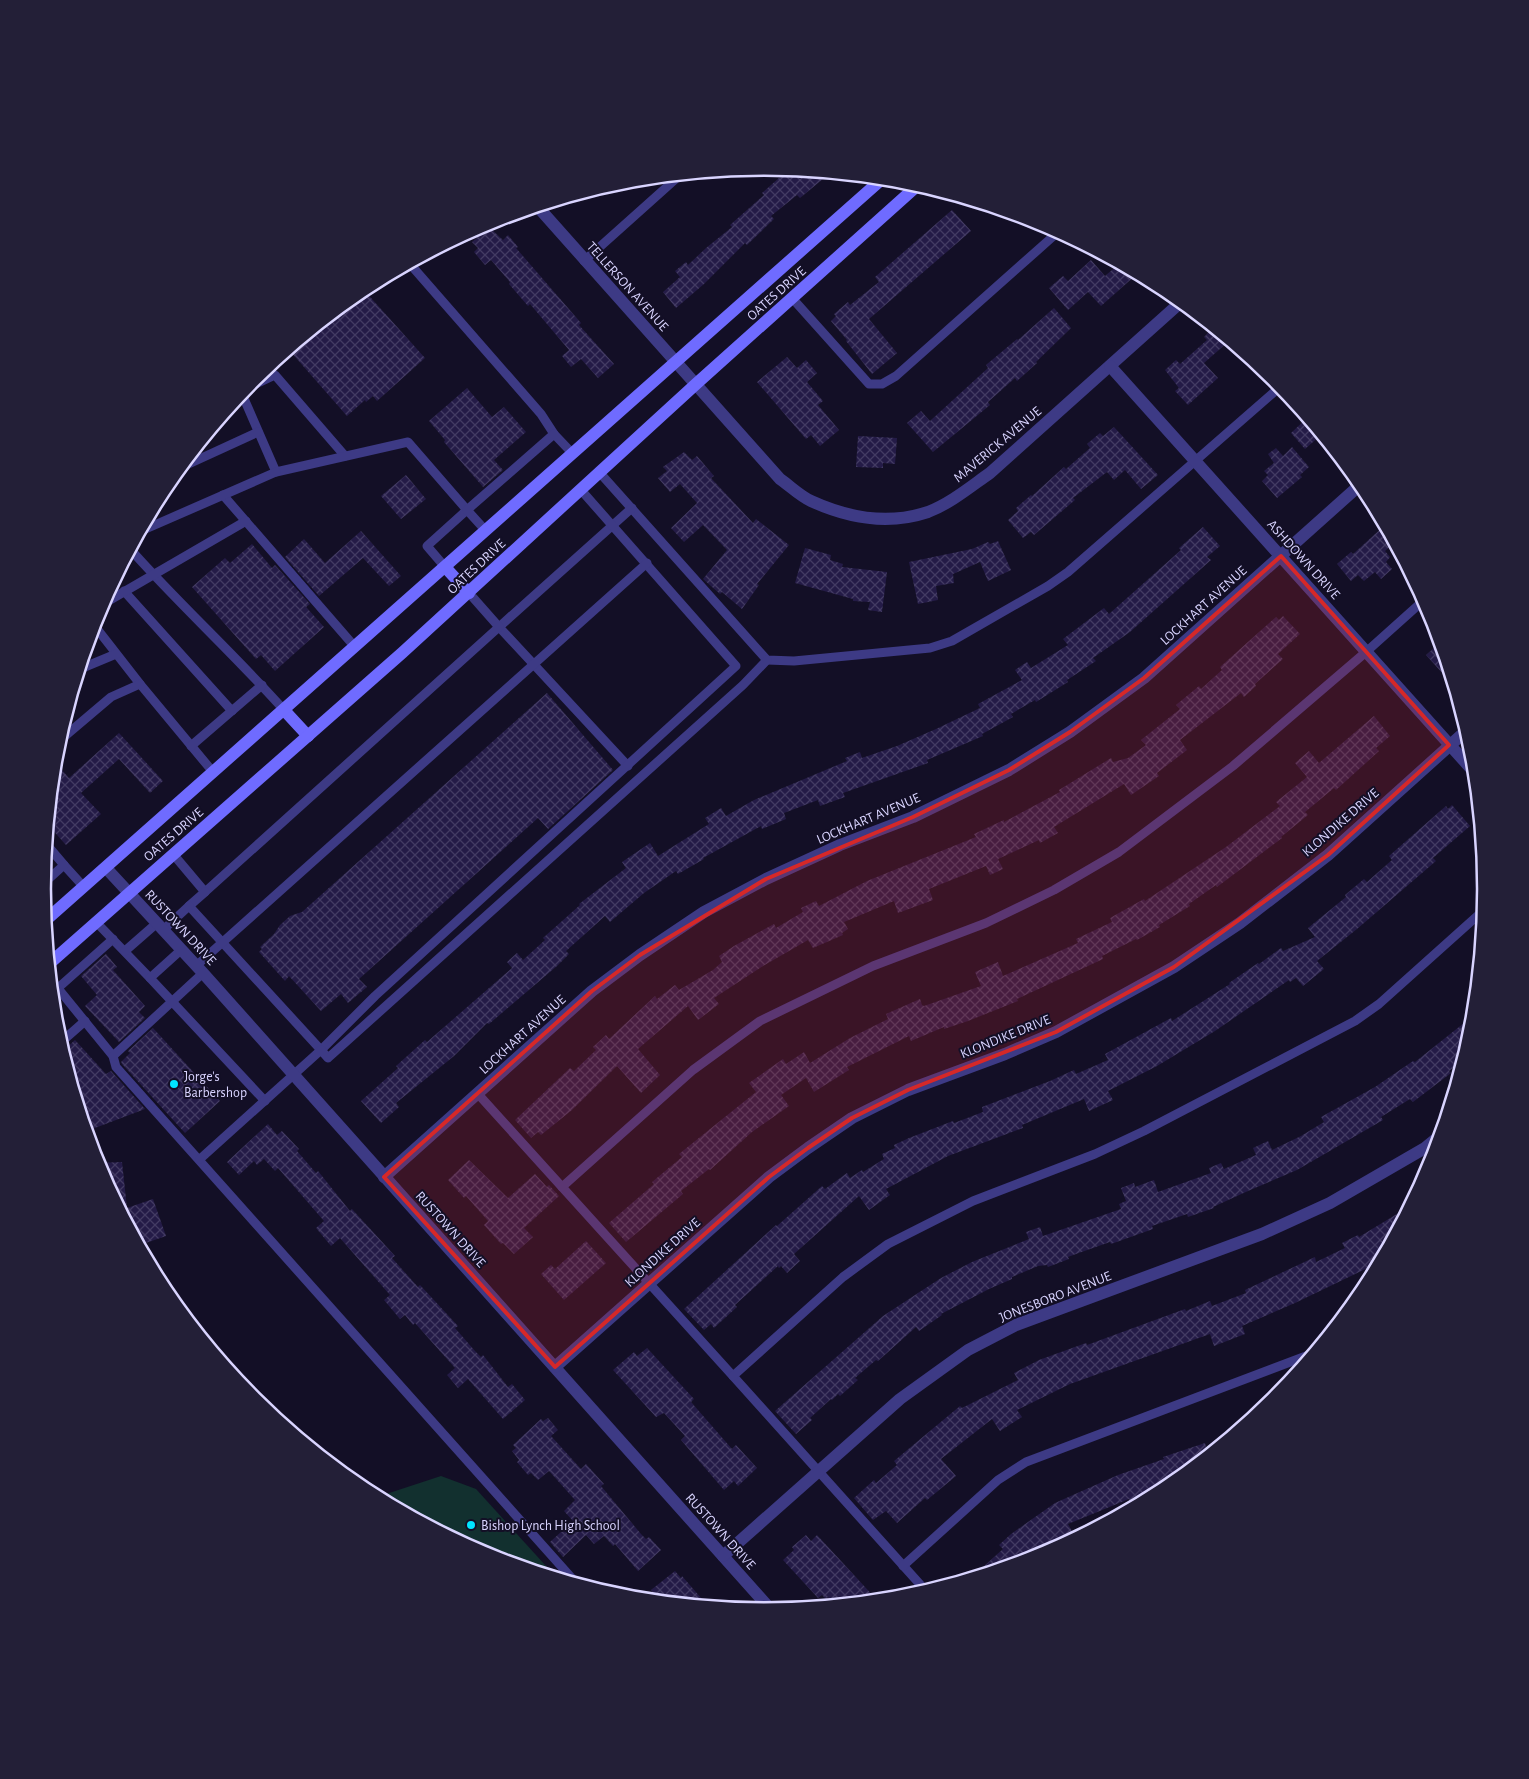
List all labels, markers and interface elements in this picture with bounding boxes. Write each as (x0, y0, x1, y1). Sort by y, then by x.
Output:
street label: TELLERSON AVENUE (584, 239, 671, 334)
street label: OATES DRIVE (745, 264, 809, 324)
street label: MAVERICK AVENUE (951, 404, 1044, 485)
street label: ASHDOWN DRIVE (1264, 517, 1343, 602)
street label: OATES DRIVE (445, 536, 509, 597)
street label: LOCKHART AVENUE (1158, 563, 1250, 648)
street label: KLONDIKE DRIVE (1300, 786, 1382, 860)
street label: LOCKHART AVENUE (815, 791, 922, 847)
street label: OATES DRIVE (141, 805, 206, 864)
street label: RUSTOWN DRIVE (142, 887, 219, 968)
street label: LOCKHART AVENUE (477, 992, 569, 1077)
street label: KLONDIKE DRIVE (958, 1012, 1053, 1061)
place label: Jorge's Barbershop (184, 1070, 247, 1100)
marker: Jorge's Barbershop (168, 1078, 180, 1090)
street label: RUSTOWN DRIVE (413, 1189, 488, 1271)
street label: KLONDIKE DRIVE (622, 1215, 703, 1290)
street label: JONESBORO AVENUE (997, 1269, 1113, 1325)
street label: RUSTOWN DRIVE (683, 1491, 758, 1573)
marker: Bishop Lynch High School (465, 1519, 477, 1531)
place label: Bishop Lynch High School (481, 1519, 620, 1533)

